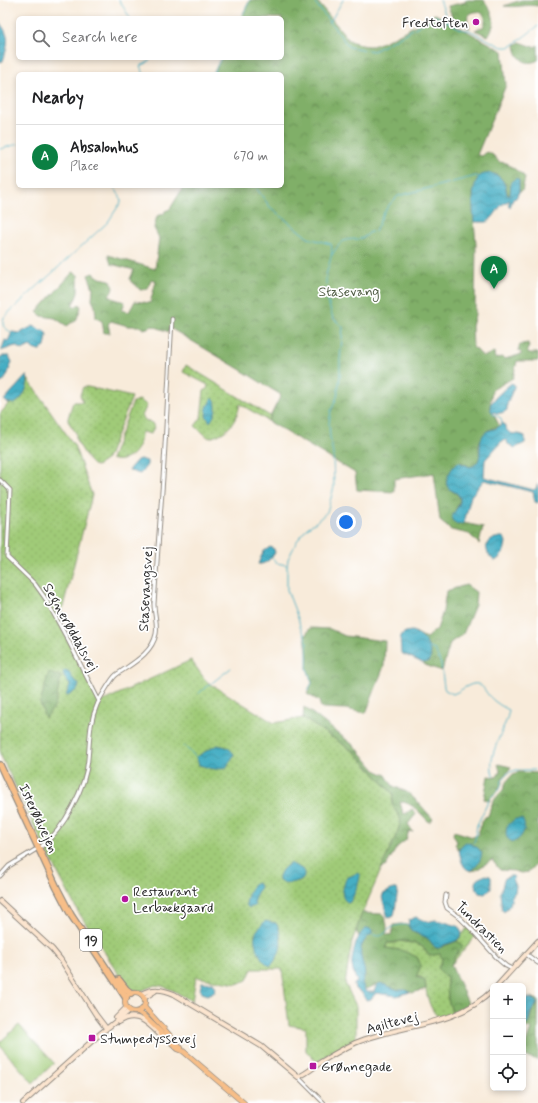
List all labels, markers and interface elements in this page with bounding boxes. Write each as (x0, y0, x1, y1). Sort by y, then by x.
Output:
place label: Fredtoften (402, 14, 468, 32)
search box (16, 16, 284, 60)
marker: Fredtoften (471, 17, 481, 27)
icon: search (30, 27, 52, 49)
text: Search here (62, 28, 138, 48)
text: Nearby (32, 87, 84, 109)
text: Absalonhus (70, 138, 138, 158)
text: A (41, 148, 49, 165)
text: 670 m (233, 148, 268, 165)
text: Place (70, 158, 99, 175)
pin: A (481, 256, 507, 289)
park label: Stasevang (318, 283, 380, 302)
your location (336, 512, 356, 532)
street label: Stasevangsvej (135, 546, 158, 632)
street label: Segnerøddalsvej (37, 580, 102, 676)
street label: Isterødvejen (14, 781, 62, 856)
place label: Restaurant Lerbækgaard (133, 883, 213, 919)
marker: Restaurant Lerbækgaard (120, 894, 130, 904)
street label: Tundrastien (451, 898, 511, 958)
road number: 19 (80, 929, 102, 951)
map controls (490, 983, 526, 1091)
button: + (490, 983, 526, 1019)
street label: Agiltevej (364, 1007, 420, 1039)
button: − (490, 1019, 526, 1055)
place label: Stumpedyssevej (100, 1030, 196, 1048)
marker: Stumpedyssevej (87, 1033, 97, 1043)
button: locate (490, 1055, 526, 1091)
place label: Grønnegade (321, 1058, 393, 1077)
marker: Grønnegade (308, 1061, 318, 1071)

